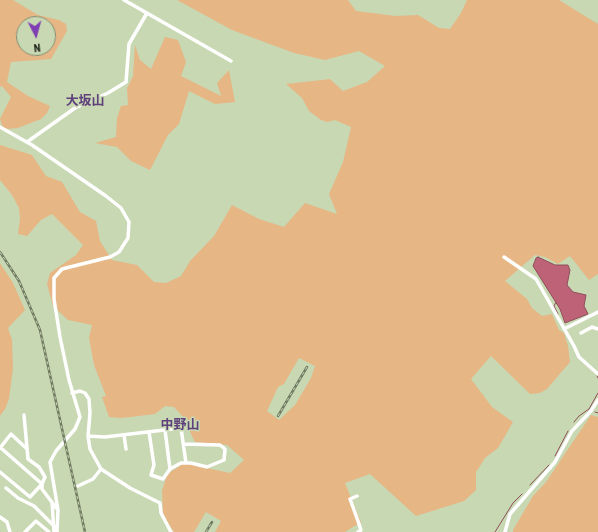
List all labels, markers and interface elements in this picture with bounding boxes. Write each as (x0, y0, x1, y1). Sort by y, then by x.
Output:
north arrow (16, 16, 56, 56)
text: N (33, 41, 41, 54)
district label: 大坂山 (66, 94, 104, 110)
district label: 中野山 (161, 418, 199, 434)

